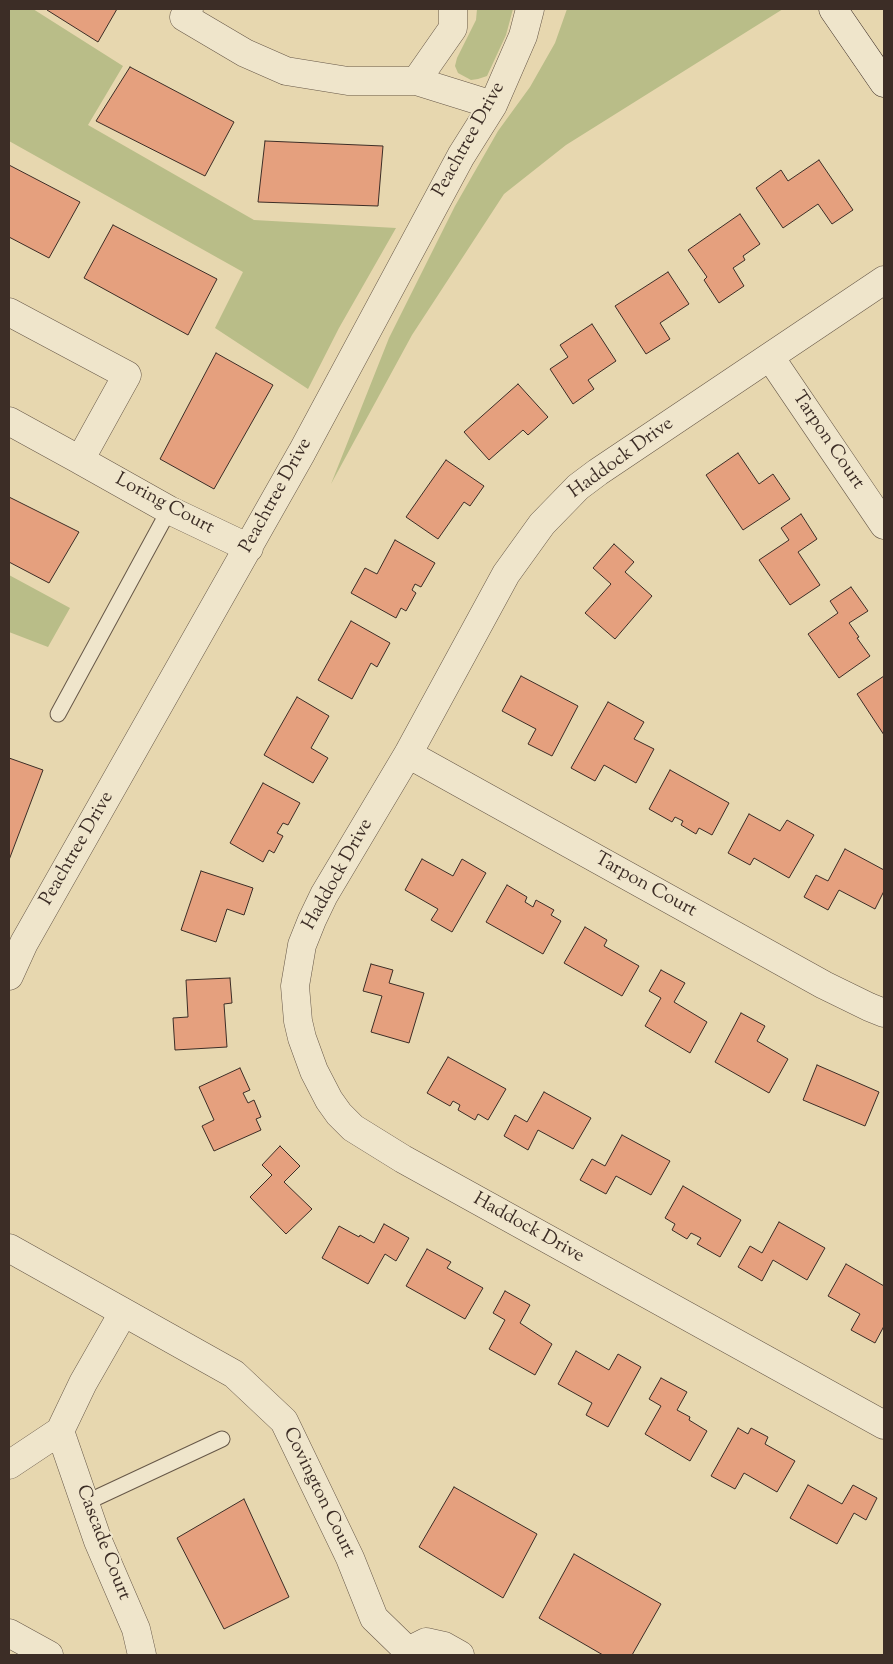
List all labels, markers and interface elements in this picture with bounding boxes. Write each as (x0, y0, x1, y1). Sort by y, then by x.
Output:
street label: Peachtree Drive (429, 79, 511, 201)
street label: Tarpon Court (786, 388, 868, 494)
street label: Haddock Drive (565, 413, 679, 505)
street label: Peachtree Drive (236, 435, 318, 557)
street label: Loring Court (111, 469, 217, 541)
street label: Peachtree Drive (36, 788, 120, 910)
street label: Haddock Drive (299, 815, 379, 935)
street label: Tarpon Court (590, 849, 700, 923)
street label: Haddock Drive (468, 1189, 588, 1269)
street label: Covington Court (277, 1424, 359, 1562)
street label: Cascade Court (70, 1482, 134, 1604)

